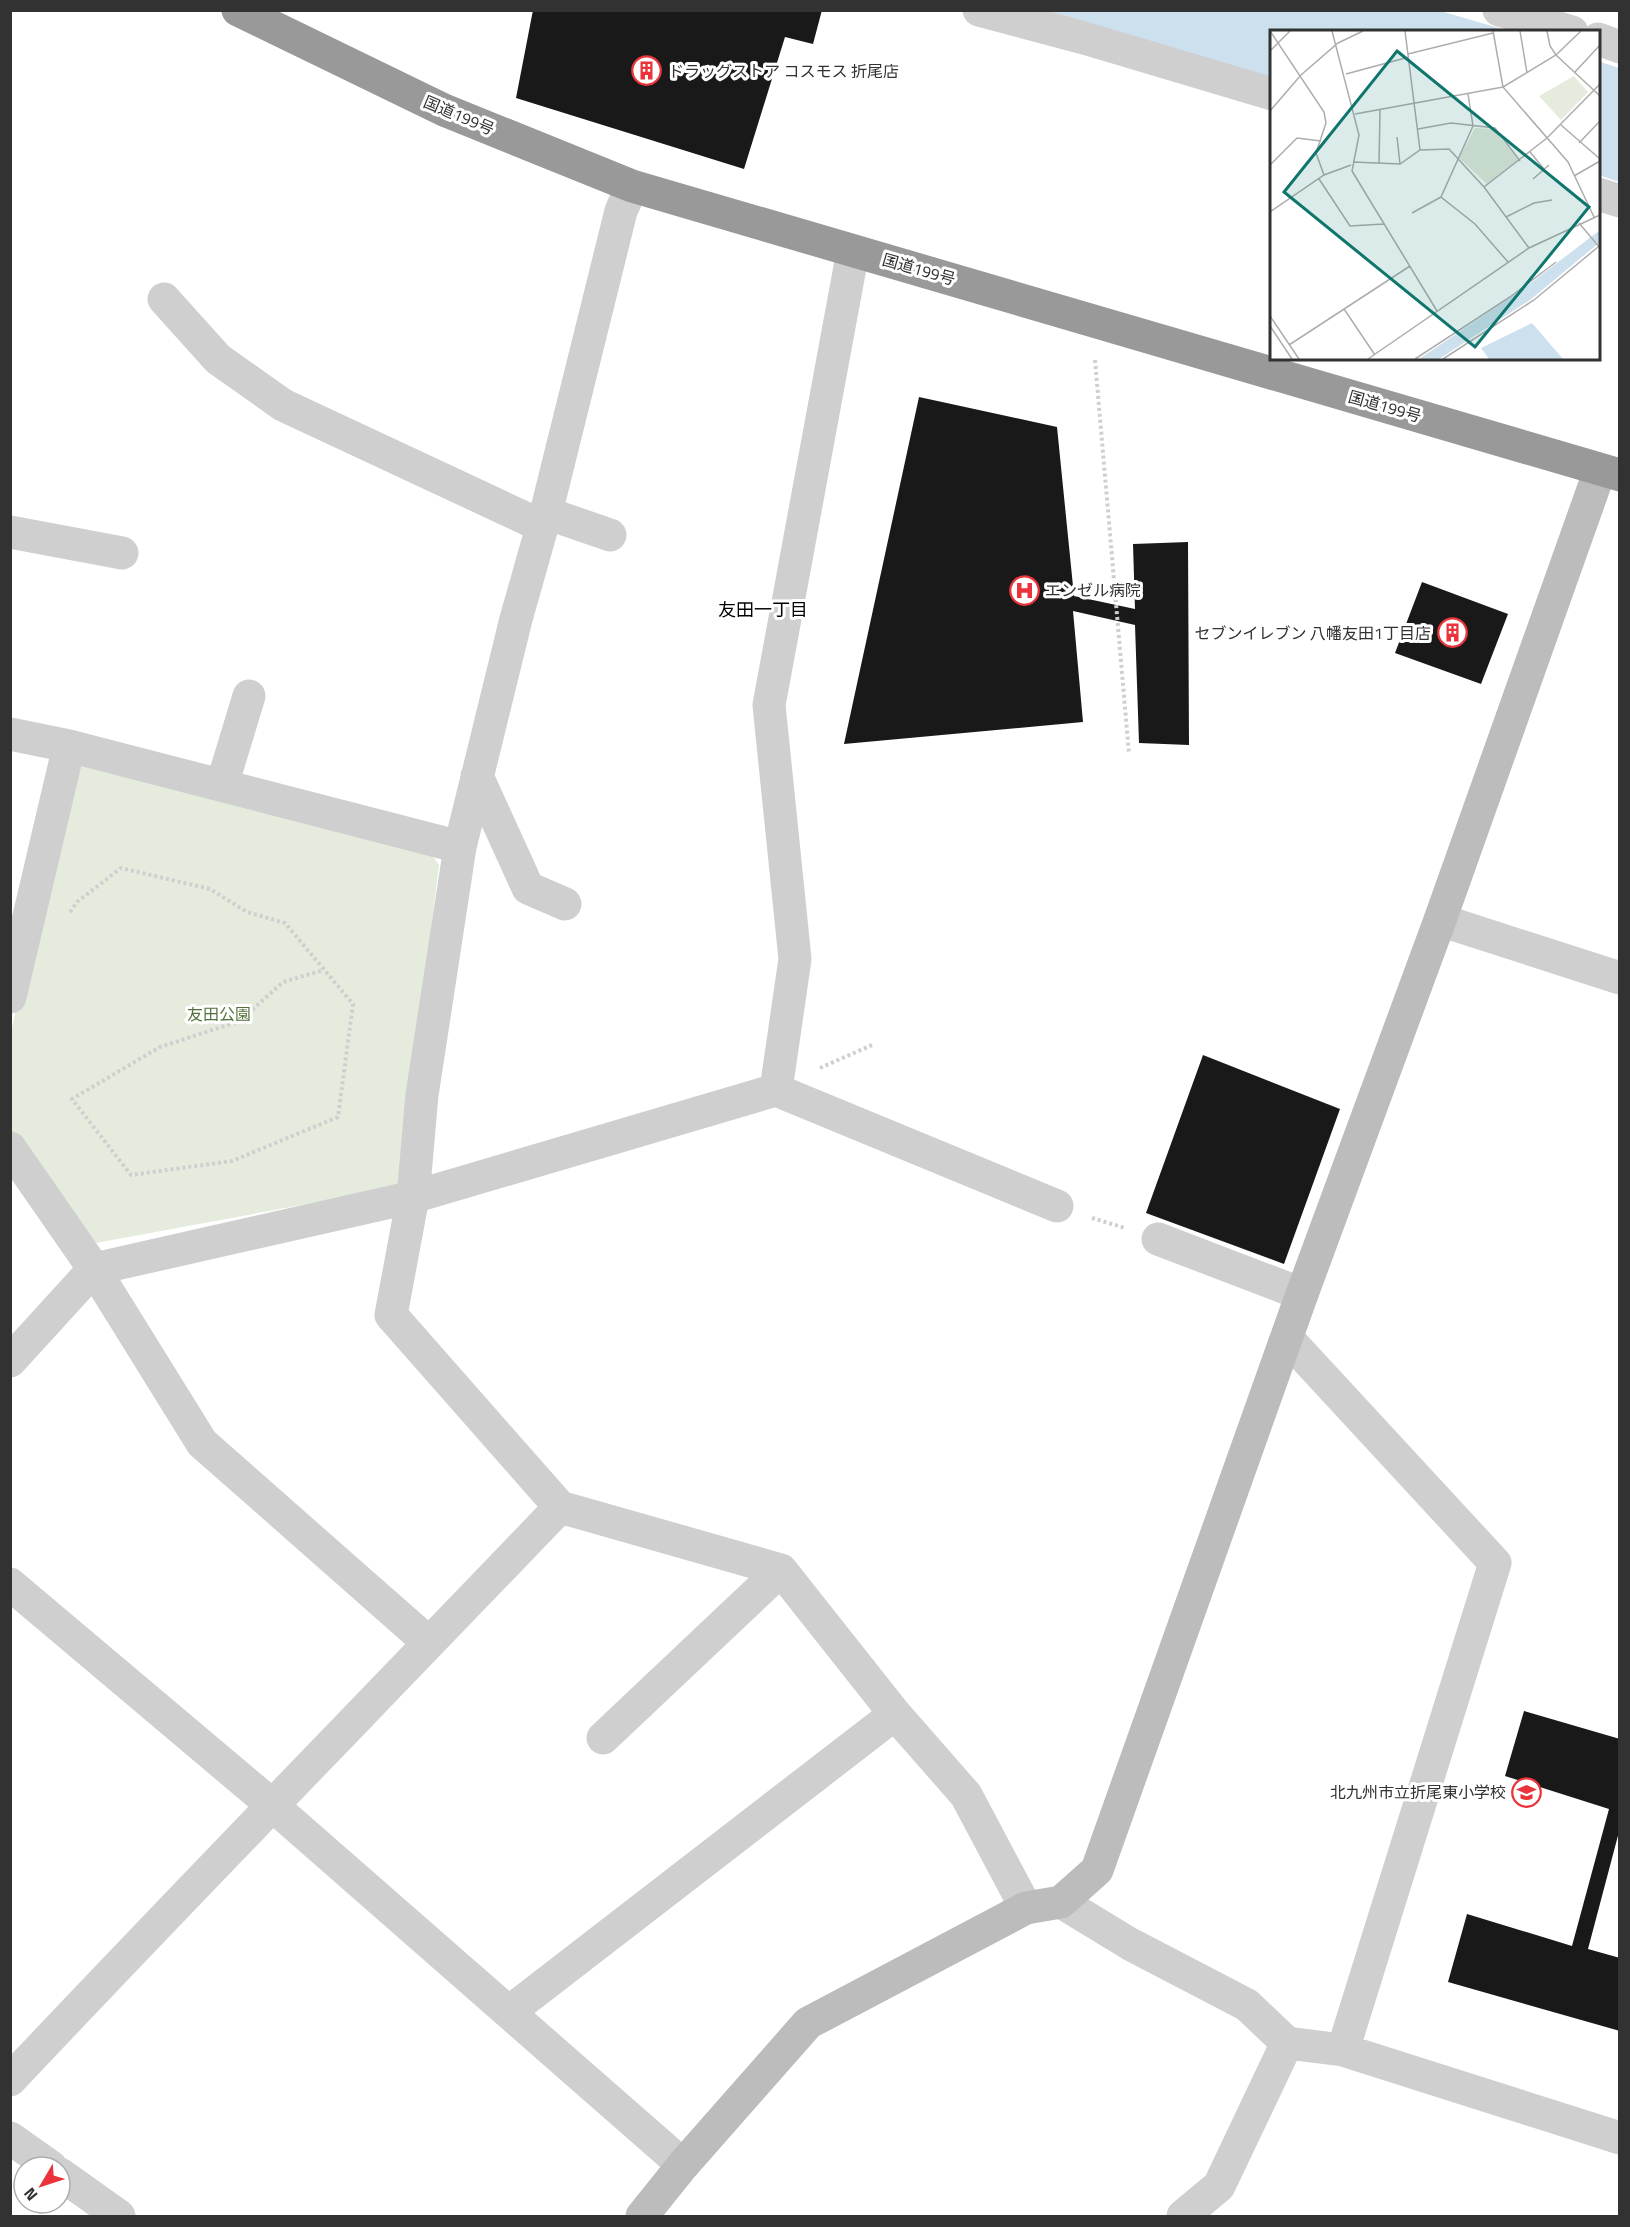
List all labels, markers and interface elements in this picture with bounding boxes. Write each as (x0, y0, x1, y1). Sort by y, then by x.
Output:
inset map (1270, 30, 1600, 360)
building icon: ドラッグストア コスモス 折尾店 (631, 55, 663, 87)
place label: ドラッグストア コスモス 折尾店 (668, 59, 899, 83)
street label: 国道199号 (420, 89, 498, 141)
street label: 国道199号 (880, 247, 958, 291)
street label: 国道199号 (1346, 384, 1424, 428)
hospital icon: エンゼル病院 (1008, 574, 1040, 606)
place label: エンゼル病院 (1045, 578, 1141, 602)
district label: 友田一丁目 (718, 596, 808, 623)
building icon: セブンイレブン 八幡友田1丁目店 (1436, 617, 1468, 649)
place label: セブンイレブン 八幡友田1丁目店 (1195, 621, 1431, 645)
park label: 友田公園 (187, 1002, 251, 1026)
school or university icon: 北九州市立折尾東小学校 (1511, 1776, 1543, 1808)
place label: 北九州市立折尾東小学校 (1330, 1780, 1506, 1804)
north arrow (12, 2155, 72, 2215)
text: N (18, 2183, 43, 2206)

